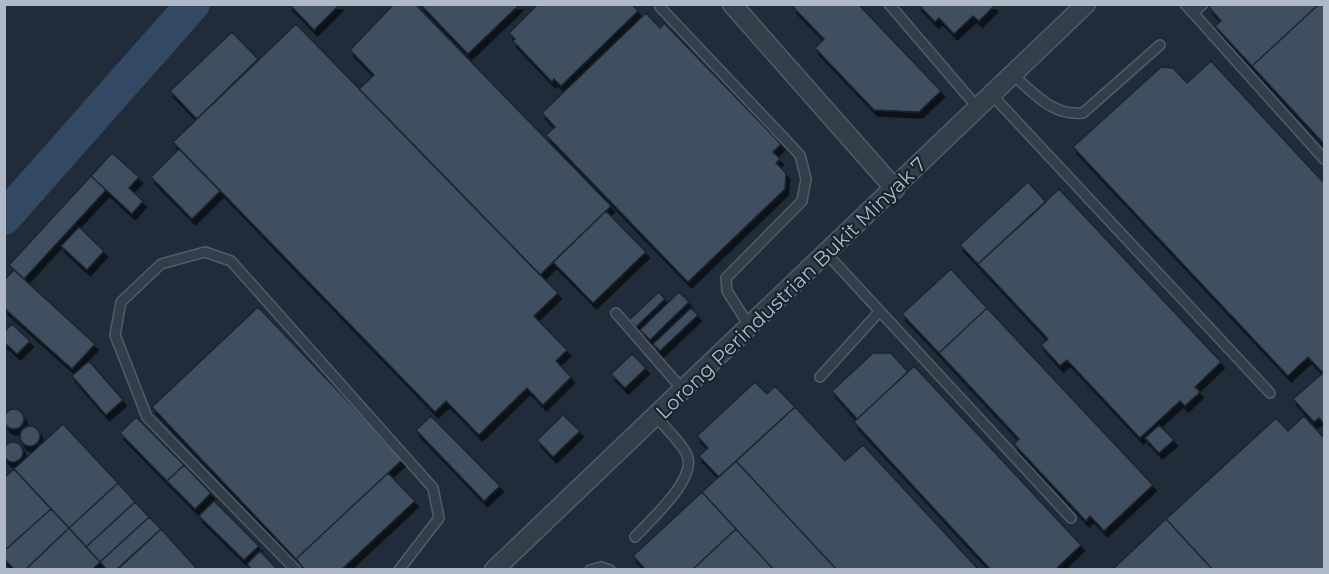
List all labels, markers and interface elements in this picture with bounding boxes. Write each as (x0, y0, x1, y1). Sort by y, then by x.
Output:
street label: Lorong Perindustrian Bukit Minyak 7 (651, 152, 931, 424)

